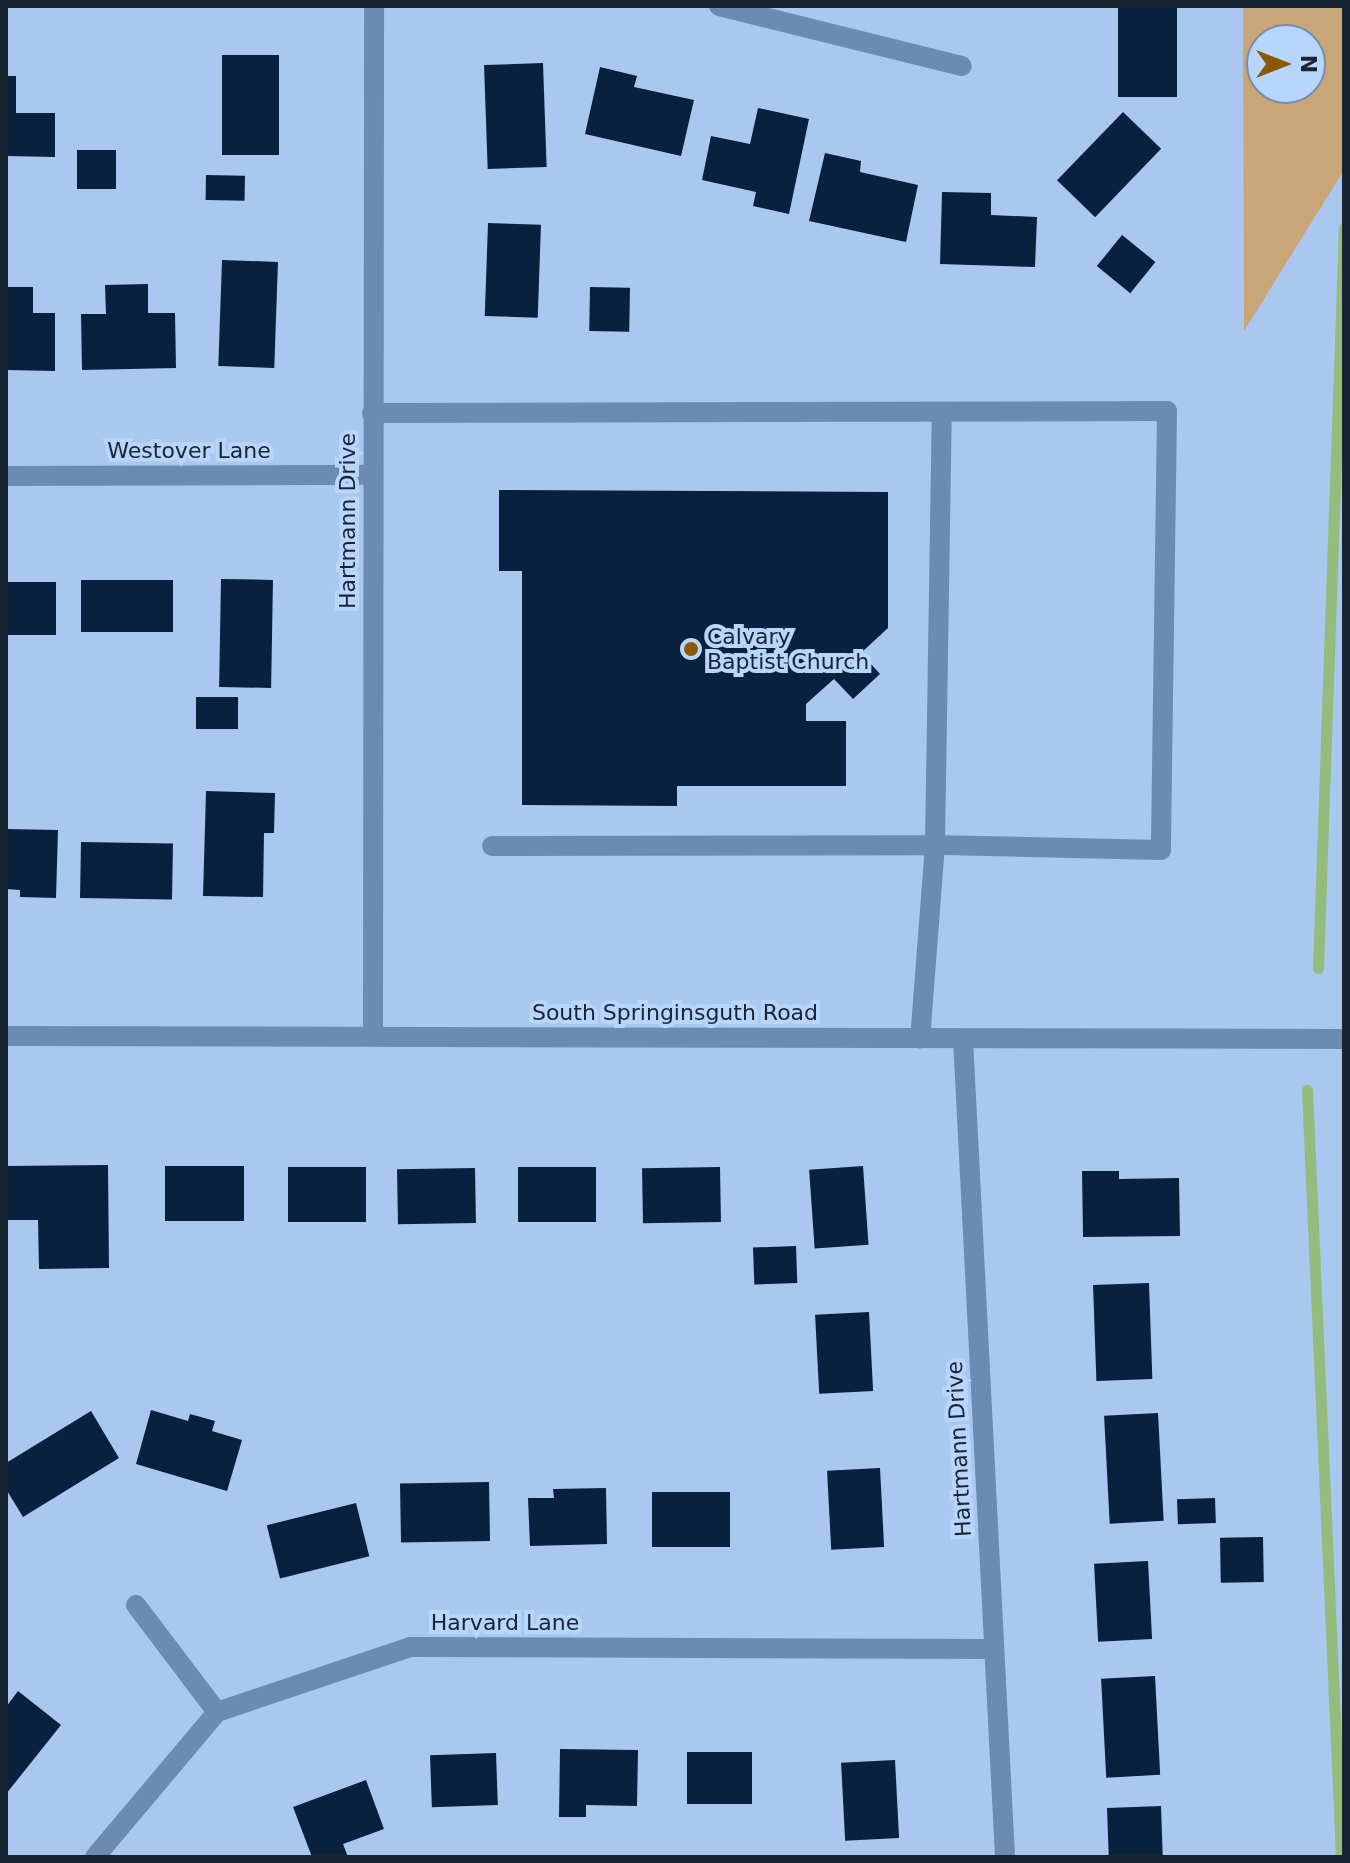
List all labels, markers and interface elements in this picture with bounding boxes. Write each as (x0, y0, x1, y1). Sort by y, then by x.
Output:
north arrow (1246, 24, 1326, 104)
text: N (1296, 55, 1321, 73)
street label: Hartmann Drive (335, 433, 361, 609)
street label: Westover Lane (107, 438, 271, 464)
place label: Calvary Baptist Church (707, 623, 869, 674)
marker: Calvary Baptist Church (682, 640, 700, 658)
street label: South Springinsguth Road (532, 1000, 818, 1026)
street label: Hartmann Drive (941, 1360, 977, 1538)
street label: Harvard Lane (431, 1610, 579, 1636)

